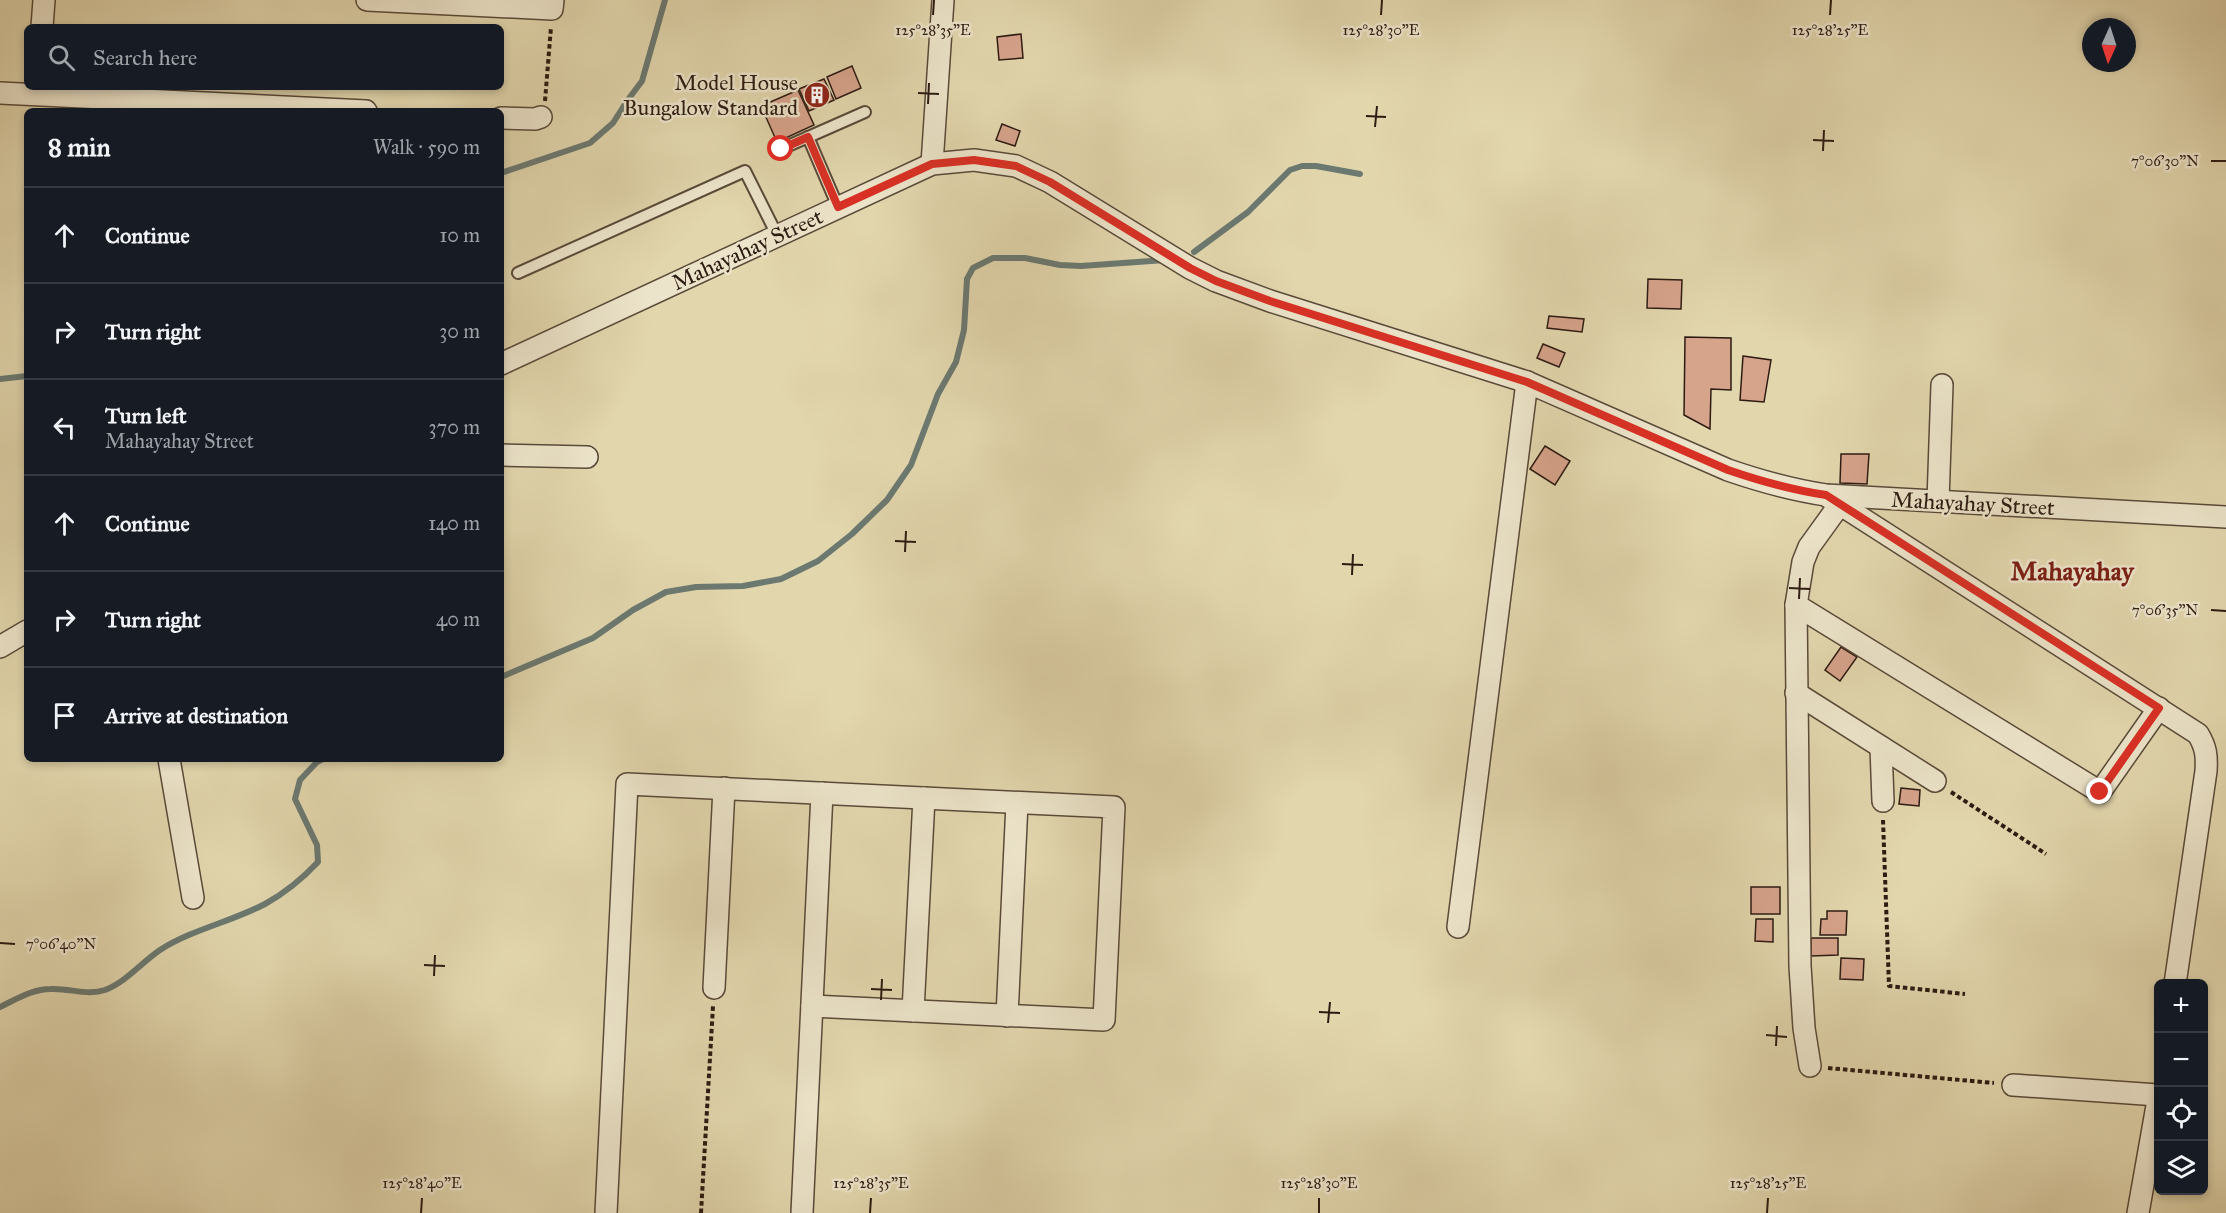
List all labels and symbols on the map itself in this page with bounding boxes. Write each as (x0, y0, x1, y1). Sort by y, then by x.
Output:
north arrow (2082, 18, 2136, 72)
text: 125°28'35"E (895, 21, 971, 39)
text: 125°28'30"E (1342, 21, 1420, 39)
text: 125°28'25"E (1792, 21, 1869, 39)
place label: Model House Bungalow Standard (623, 69, 798, 121)
building icon: Model House Bungalow Standard (802, 80, 832, 110)
route start (767, 135, 793, 161)
text: 7°06'30"N (2131, 152, 2199, 170)
street label: Mahayahay Street (667, 203, 827, 296)
street label: Mahayahay Street (1891, 486, 2056, 521)
district label: Mahayahay (2010, 555, 2135, 587)
text: 7°06'35"N (2132, 601, 2198, 619)
route end (2086, 778, 2112, 804)
text: 7°06'40"N (26, 935, 96, 953)
text: 125°28'40"E (382, 1174, 462, 1192)
text: 125°28'35"E (833, 1174, 909, 1192)
text: 125°28'30"E (1280, 1174, 1358, 1192)
text: 125°28'25"E (1730, 1174, 1807, 1192)

